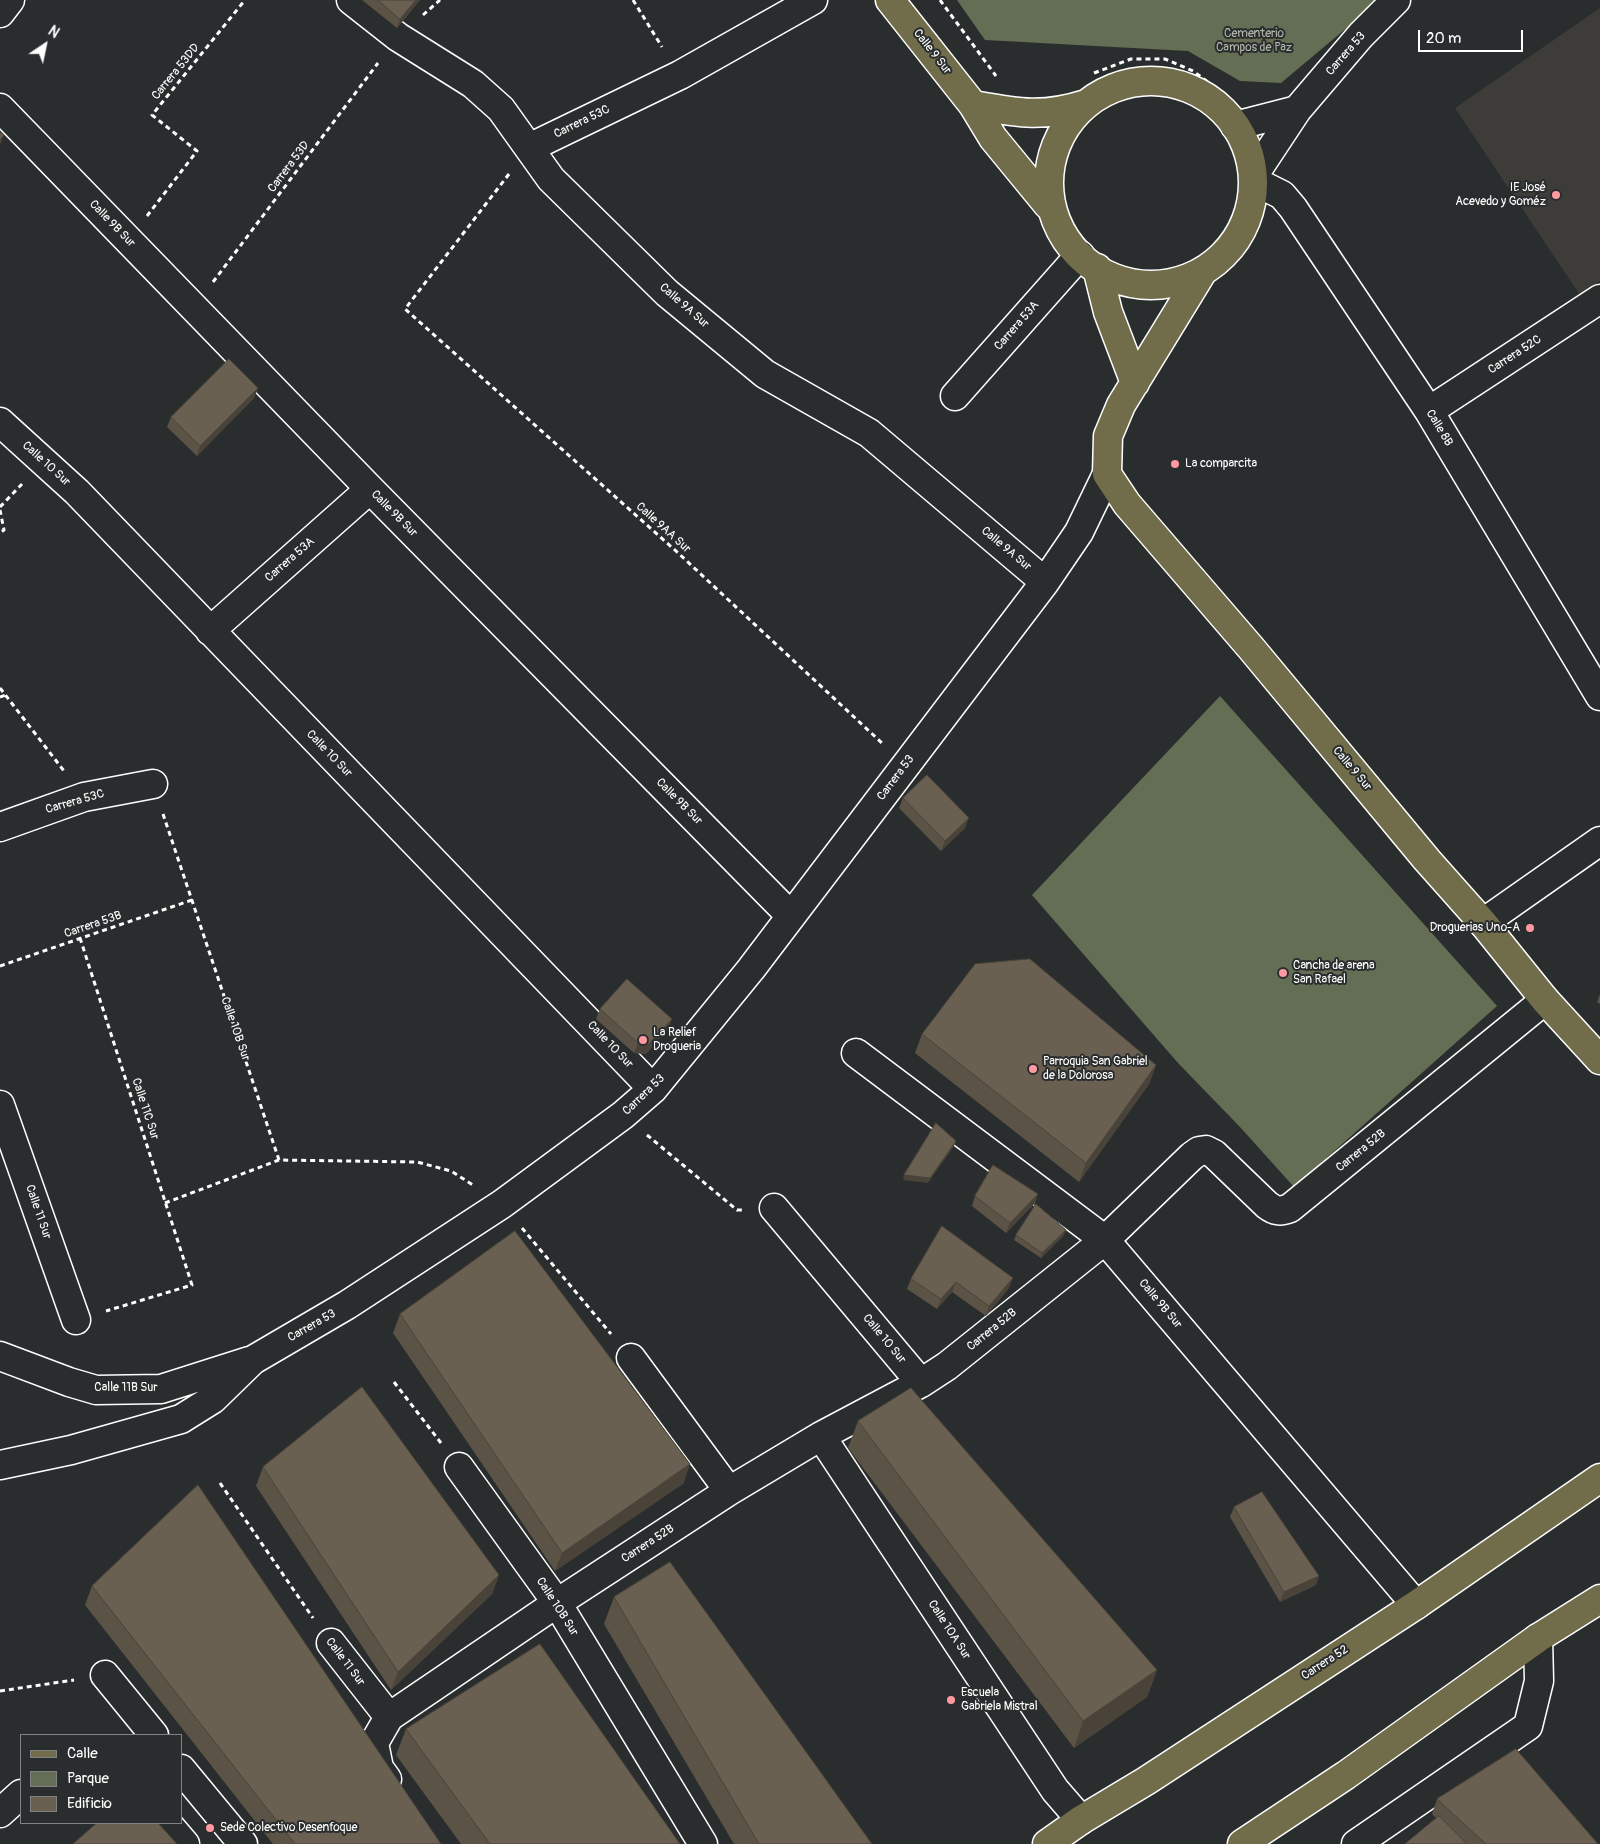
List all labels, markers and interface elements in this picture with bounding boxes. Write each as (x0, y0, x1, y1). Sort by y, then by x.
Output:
north arrow (20, 20, 70, 70)
scale bar (1420, 20, 1525, 52)
text: N (45, 22, 62, 42)
street label: Calle 9 Sur (910, 27, 954, 77)
park label: Cementerio Campos de Paz (1216, 27, 1292, 55)
street label: Carrera 53 (1323, 29, 1369, 79)
text: 20 m (1426, 29, 1461, 48)
street label: Carrera 53DD (149, 41, 203, 103)
street label: Carrera 53C (552, 102, 612, 142)
street label: Carrera 53D (265, 139, 313, 195)
place label: IE José Acevedo y Goméz (1455, 181, 1546, 209)
marker: IE José Acevedo y Goméz (1550, 189, 1562, 201)
street label: Calle 9B Sur (86, 197, 138, 251)
street label: Calle 9A Sur (656, 281, 712, 331)
street label: Carrera 53A (992, 298, 1042, 354)
street label: Carrera 52C (1486, 333, 1544, 377)
street label: Calle 8B (1423, 407, 1455, 449)
street label: Calle 10 Sur (19, 439, 73, 489)
place label: La comparcita (1185, 457, 1257, 471)
marker: La comparcita (1169, 458, 1181, 470)
street label: Calle 9B Sur (368, 488, 420, 540)
street label: Calle 9AA Sur (633, 500, 693, 556)
street label: Calle 9A Sur (978, 524, 1034, 574)
street label: Carrera 53A (262, 535, 318, 585)
street label: Calle 10 Sur (303, 727, 355, 781)
street label: Calle 9 Sur (1329, 744, 1375, 794)
street label: Carrera 53 (874, 753, 918, 803)
street label: Calle 9B Sur (653, 776, 705, 828)
street label: Carrera 53C (44, 787, 106, 817)
street label: Carrera 53B (62, 908, 124, 942)
place label: Droguerias Uno-A (1430, 921, 1520, 935)
marker: Droguerias Uno-A (1524, 922, 1536, 934)
place label: Cancha de arena San Rafael (1293, 959, 1375, 987)
marker: Cancha de arena San Rafael (1277, 967, 1289, 979)
street label: Calle 10B Sur (217, 995, 253, 1063)
street label: Calle 10 Sur (584, 1018, 636, 1072)
place label: La Relief Drogueria (653, 1026, 701, 1054)
marker: La Relief Drogueria (637, 1034, 649, 1046)
place label: Parroquia San Gabriel de la Dolorosa (1043, 1055, 1148, 1083)
marker: Parroquia San Gabriel de la Dolorosa (1027, 1063, 1039, 1075)
street label: Carrera 53 (620, 1071, 668, 1119)
street label: Calle 11C Sur (128, 1076, 162, 1142)
street label: Carrera 52B (1333, 1127, 1389, 1175)
street label: Calle 11 Sur (22, 1183, 54, 1241)
street label: Calle 9B Sur (1135, 1276, 1185, 1332)
street label: Carrera 52B (964, 1306, 1020, 1354)
street label: Carrera 53 (285, 1307, 339, 1345)
street label: Calle 10 Sur (859, 1311, 909, 1367)
street label: Calle 11B Sur (94, 1381, 158, 1395)
street label: Carrera 52B (619, 1522, 677, 1566)
street label: Calle 10B Sur (533, 1575, 581, 1639)
street label: Calle 10A Sur (924, 1598, 974, 1662)
street label: Calle 11 Sur (322, 1635, 368, 1689)
street label: Carrera 52 (1299, 1643, 1351, 1683)
place label: Escuela Gabriela Mistral (961, 1686, 1037, 1714)
marker: Escuela Gabriela Mistral (945, 1694, 957, 1706)
legend (20, 1734, 182, 1824)
text: Calle (67, 1744, 98, 1763)
text: Parque (67, 1769, 109, 1788)
text: Edificio (67, 1794, 112, 1813)
place label: Sede Colectivo Desenfoque (220, 1821, 357, 1835)
marker: Sede Colectivo Desenfoque (204, 1822, 216, 1834)

